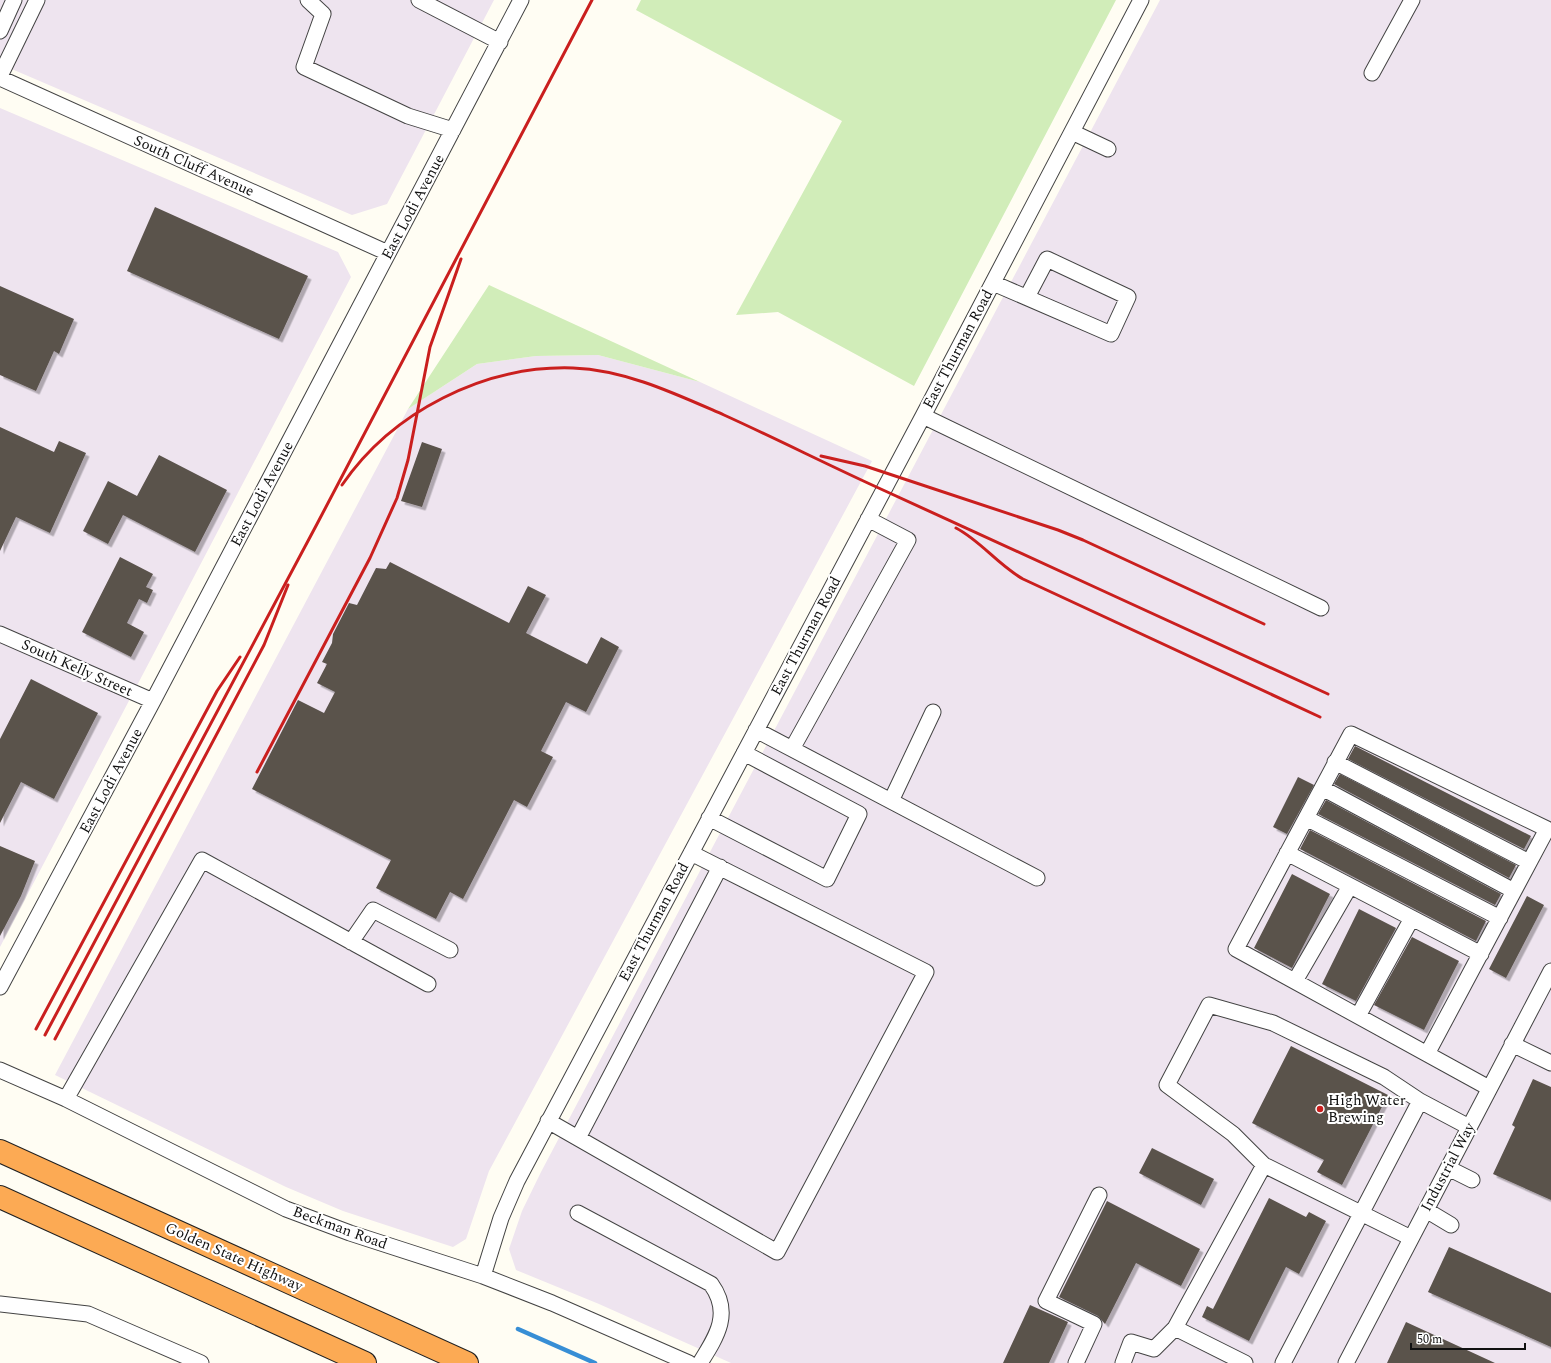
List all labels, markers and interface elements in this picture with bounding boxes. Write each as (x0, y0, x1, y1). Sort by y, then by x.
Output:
street label: South Cluff Avenue (130, 129, 258, 203)
street label: East Lodi Avenue (375, 150, 451, 264)
street label: East Thurman Road (917, 285, 999, 413)
street label: East Lodi Avenue (224, 437, 300, 551)
street label: East Thurman Road (765, 572, 847, 700)
street label: South Kelly Street (18, 633, 136, 703)
street label: East Lodi Avenue (73, 724, 149, 838)
street label: East Thurman Road (613, 858, 695, 986)
place label: High Water Brewing (1328, 1089, 1406, 1129)
marker: High Water Brewing (1315, 1104, 1325, 1114)
street label: Industrial Way (1415, 1118, 1482, 1216)
street label: Beckman Road (289, 1200, 391, 1256)
street label: Golden State Highway (162, 1216, 307, 1298)
scale bar (1411, 1325, 1525, 1351)
text: 50 m (1417, 1330, 1442, 1349)

